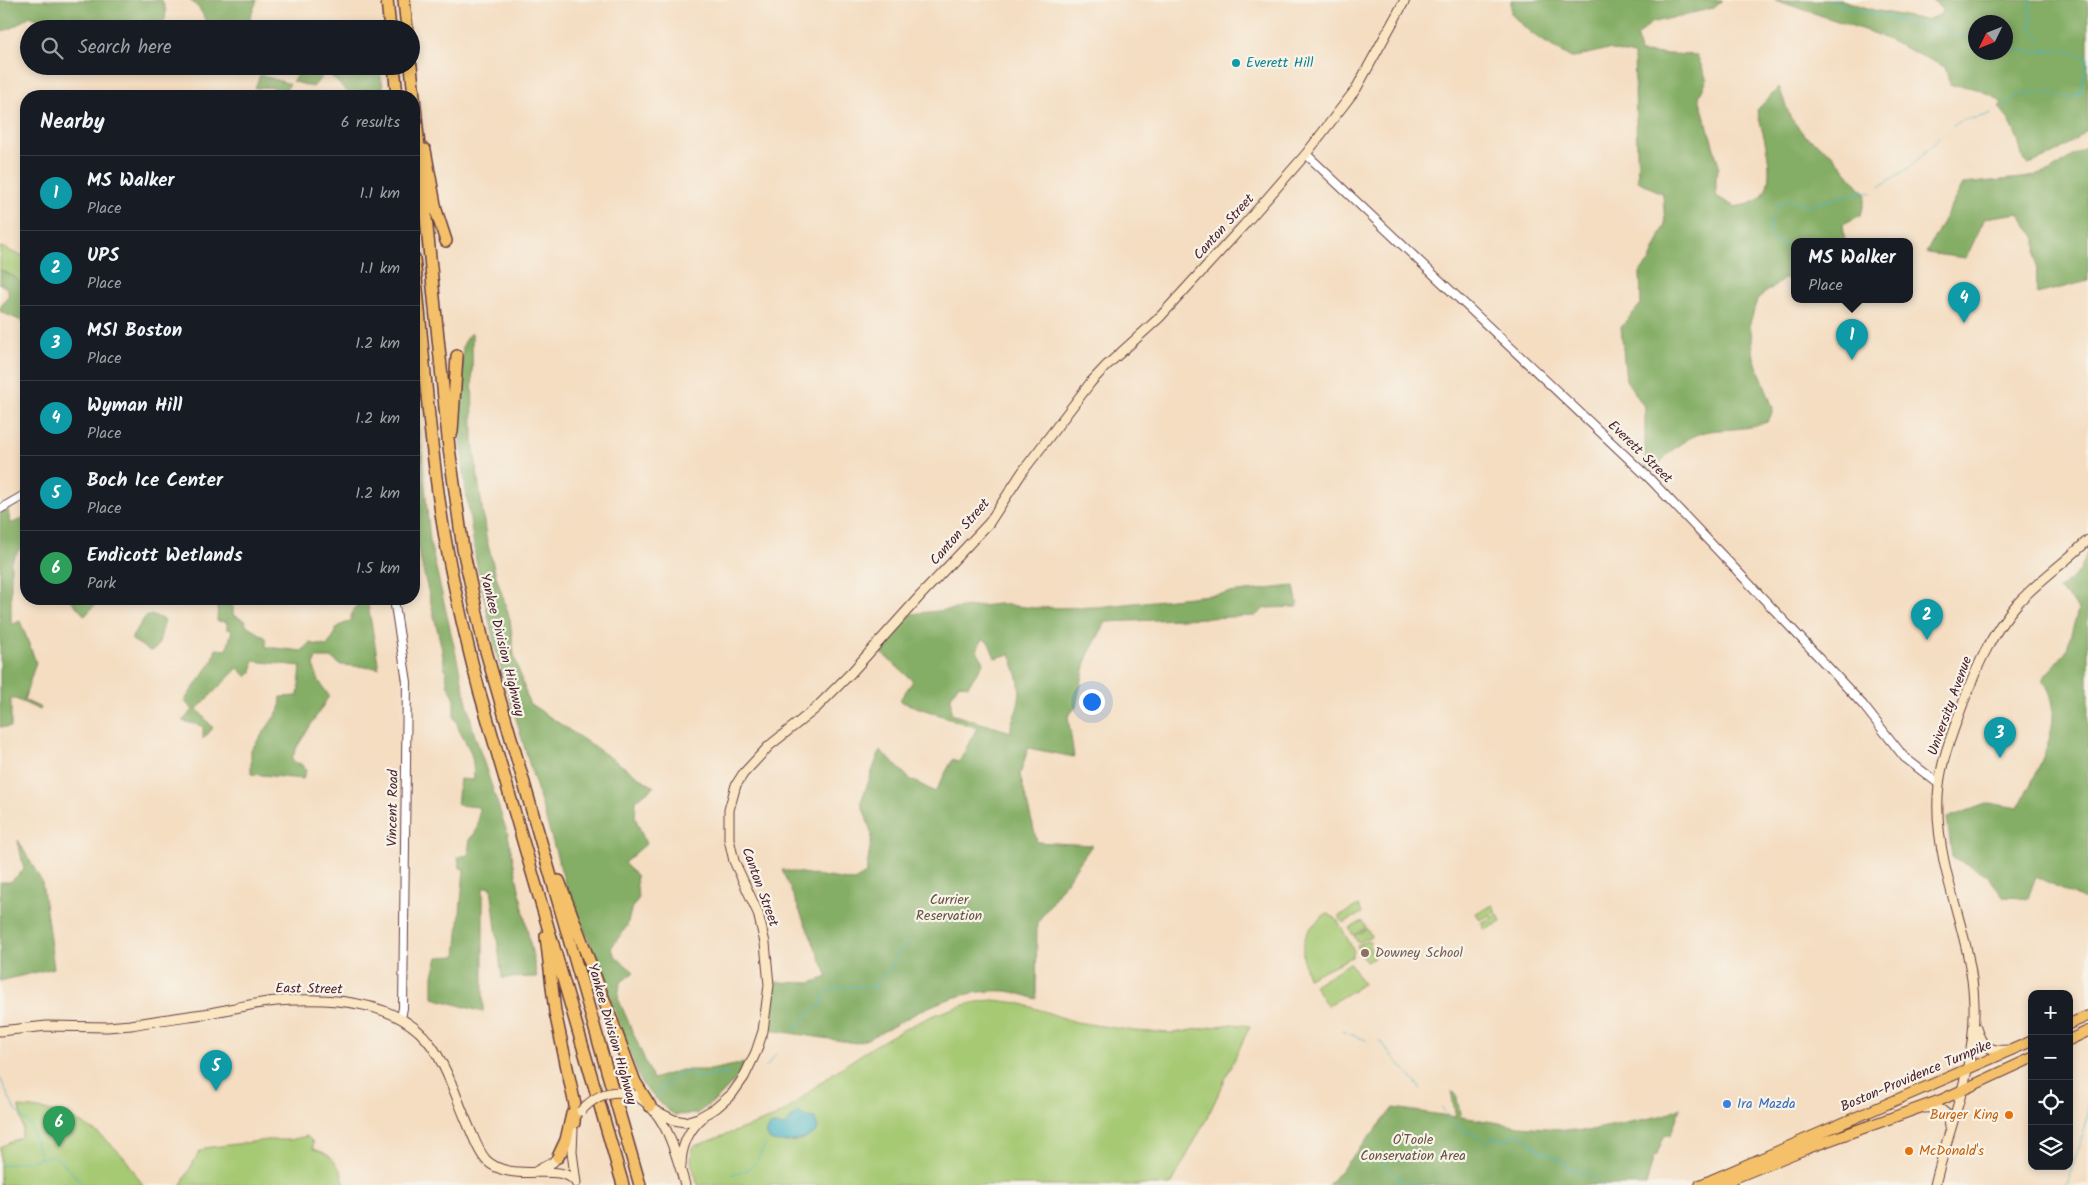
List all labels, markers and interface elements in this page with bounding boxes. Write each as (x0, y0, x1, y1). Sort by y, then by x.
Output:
north arrow (1968, 15, 2013, 60)
search box (20, 20, 420, 75)
text: Search here (78, 33, 172, 63)
icon: search (38, 34, 66, 62)
place label: Everett Hill (1246, 52, 1314, 74)
marker: Everett Hill (1230, 57, 1242, 69)
text: Nearby (40, 106, 105, 139)
text: 6 results (341, 110, 400, 135)
text: MS Walker (87, 166, 174, 196)
text: 1 (54, 181, 58, 206)
text: 1.1 km (360, 181, 400, 206)
street label: Canton Street (1188, 188, 1260, 265)
text: Place (87, 196, 121, 221)
popup (1791, 238, 1913, 303)
text: UPS (87, 241, 119, 271)
text: MS Walker (1808, 243, 1896, 273)
text: 2 (51, 256, 61, 281)
text: 1.1 km (360, 256, 400, 281)
text: Place (87, 271, 121, 296)
text: Place (1808, 273, 1843, 298)
pin: 4 (1948, 282, 1980, 323)
text: MSI Boston (87, 316, 182, 346)
pin: 1 (1836, 319, 1868, 360)
text: 3 (52, 331, 60, 356)
text: 1.2 km (355, 331, 400, 356)
text: Place (87, 346, 121, 371)
text: Wyman Hill (87, 391, 182, 421)
text: 4 (52, 406, 60, 431)
text: 1.2 km (355, 406, 400, 431)
street label: Everett Street (1602, 415, 1678, 489)
text: Place (87, 421, 121, 446)
text: Boch Ice Center (87, 466, 223, 496)
text: 5 (52, 481, 60, 506)
text: 1.2 km (355, 481, 400, 506)
street label: Canton Street (925, 493, 996, 570)
text: Place (87, 496, 121, 521)
text: Endicott Wetlands (87, 541, 243, 571)
text: 6 (52, 556, 60, 581)
text: 1.5 km (356, 556, 400, 581)
text: Park (87, 571, 116, 596)
street label: Yankee Division Highway (474, 571, 531, 719)
pin: 2 (1911, 599, 1943, 640)
street label: University Avenue (1922, 653, 1978, 759)
your location (1079, 689, 1105, 715)
pin: 3 (1984, 717, 2016, 758)
street label: Vincent Road (381, 768, 405, 847)
street label: Canton Street (736, 844, 785, 930)
park label: Currier Reservation (916, 889, 982, 927)
place label: Downey School (1375, 942, 1464, 964)
marker: Downey School (1359, 947, 1371, 959)
street label: Yankee Division Highway (581, 961, 643, 1108)
street label: East Street (275, 977, 343, 1001)
map controls (2028, 990, 2073, 1170)
button: + (2028, 990, 2073, 1035)
street label: Boston-Providence Turnpike (1837, 1034, 1996, 1118)
button: − (2028, 1035, 2073, 1080)
pin: 5 (200, 1050, 232, 1091)
button: locate (2028, 1080, 2073, 1125)
place label: Ira Mazda (1737, 1093, 1795, 1115)
marker: Ira Mazda (1721, 1098, 1733, 1110)
place label: Burger King (1930, 1104, 1999, 1126)
pin: 6 (43, 1106, 75, 1147)
marker: Burger King (2003, 1109, 2015, 1121)
button: layers (2028, 1125, 2073, 1170)
park label: O'Toole Conservation Area (1360, 1129, 1466, 1167)
place label: McDonald's (1919, 1140, 1984, 1162)
marker: McDonald's (1903, 1145, 1915, 1157)

